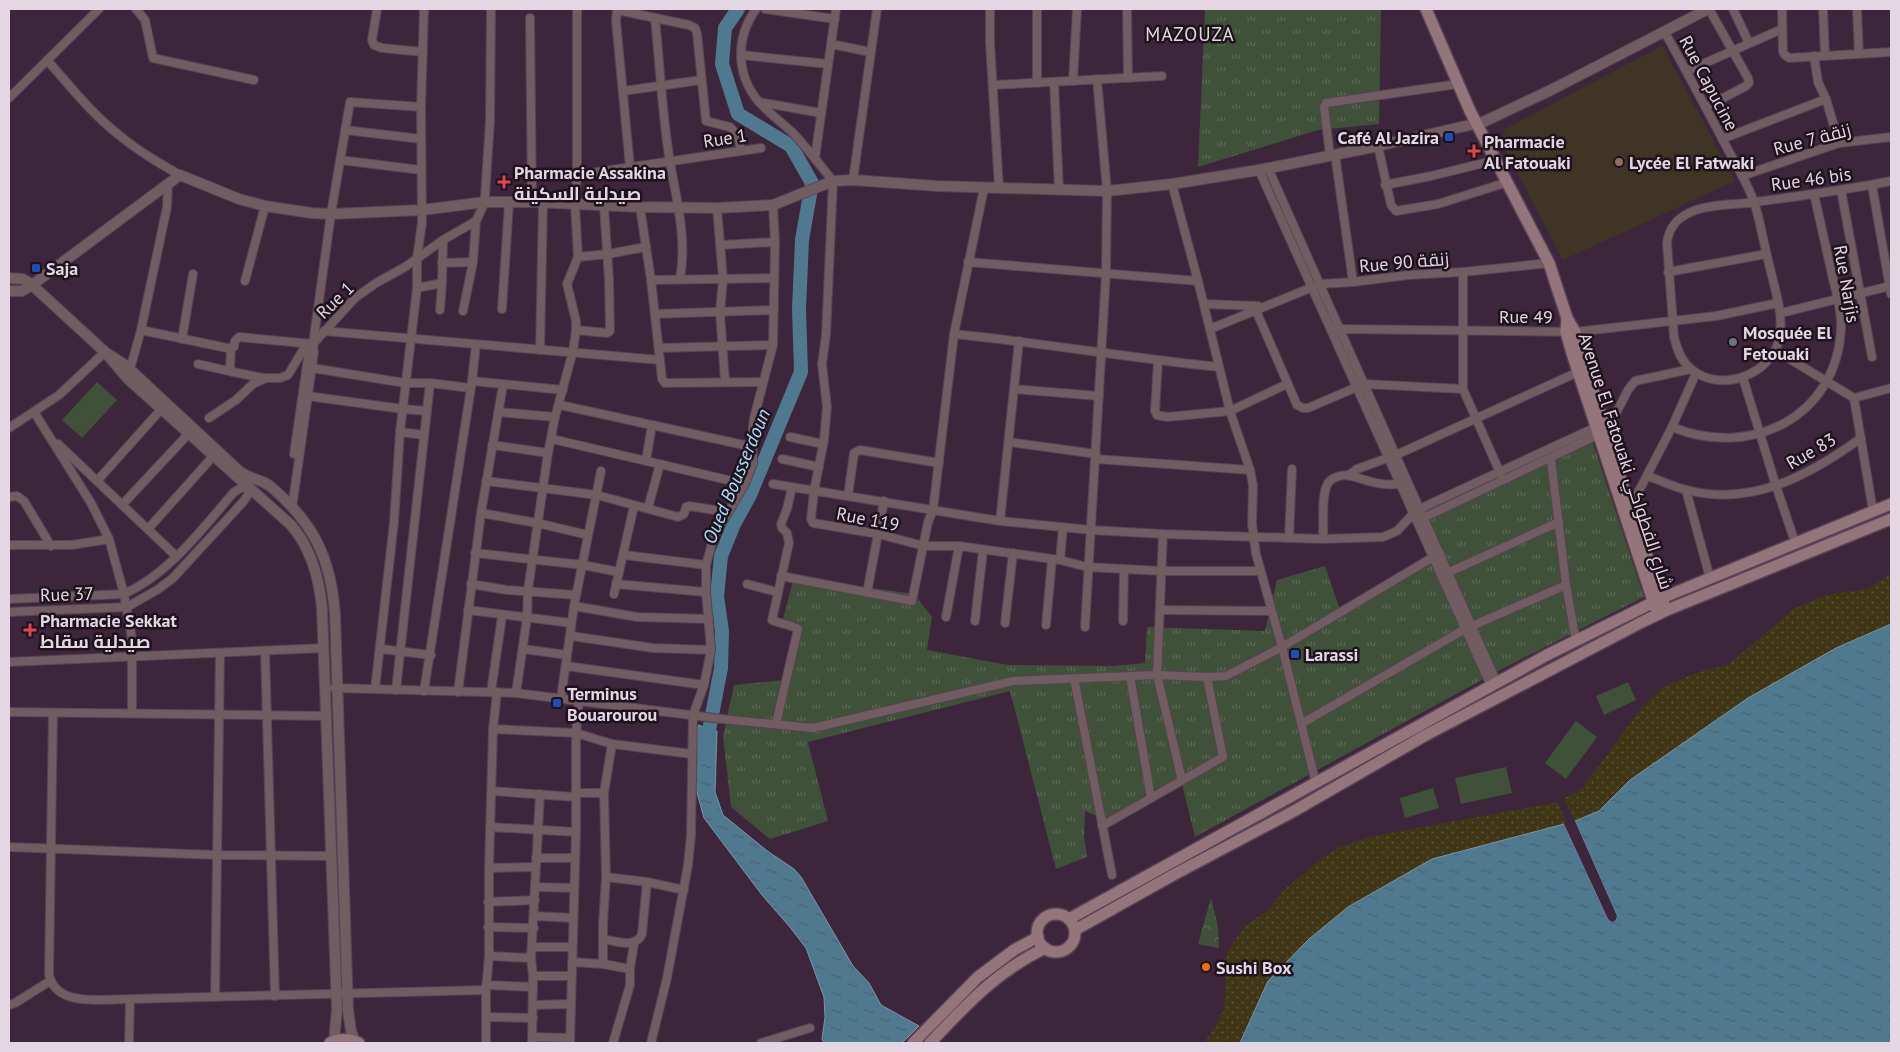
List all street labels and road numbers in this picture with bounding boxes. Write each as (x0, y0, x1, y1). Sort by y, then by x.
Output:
street label: Rue Capucine (1674, 31, 1744, 135)
street label: Rue 7 زنقة (1771, 118, 1853, 160)
street label: Rue 1 (701, 123, 749, 153)
street label: Rue 46 bis (1769, 162, 1853, 196)
street label: Rue Narjis (1829, 243, 1865, 325)
street label: Rue 90 زنقة (1358, 247, 1450, 277)
street label: Rue 1 (311, 276, 359, 324)
street label: Rue 49 (1499, 305, 1553, 328)
street label: Avenue El Fatouaki شارع الفطواكي (1571, 330, 1678, 593)
street label: Rue 83 (1782, 428, 1840, 474)
street label: Rue 119 (835, 502, 901, 536)
street label: Rue 37 (40, 582, 94, 606)

